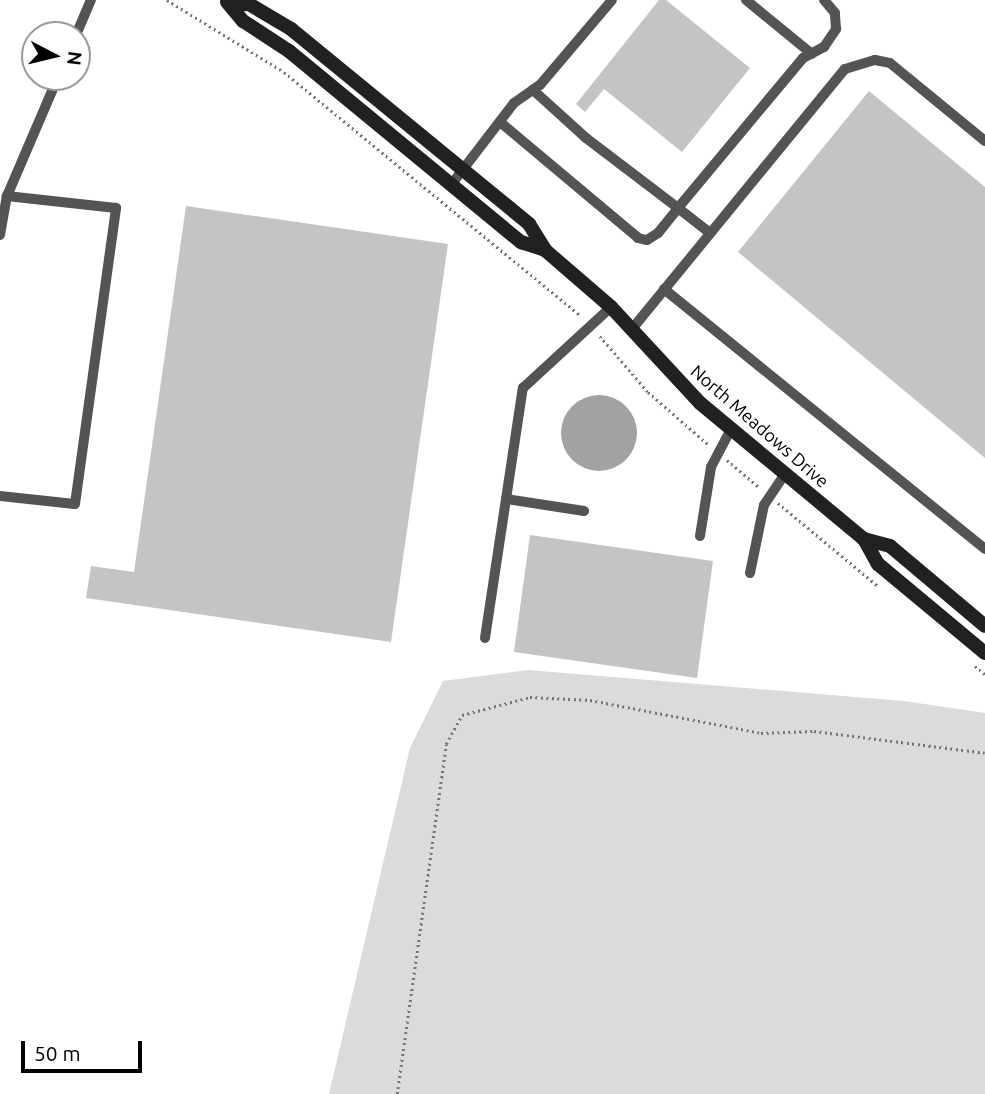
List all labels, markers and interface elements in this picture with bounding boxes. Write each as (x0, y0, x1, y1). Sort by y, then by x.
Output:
north arrow (21, 21, 91, 91)
text: N (63, 50, 87, 67)
street label: North Meadows Drive (686, 360, 834, 492)
scale bar (24, 1028, 145, 1072)
text: 50 m (34, 1041, 81, 1065)

